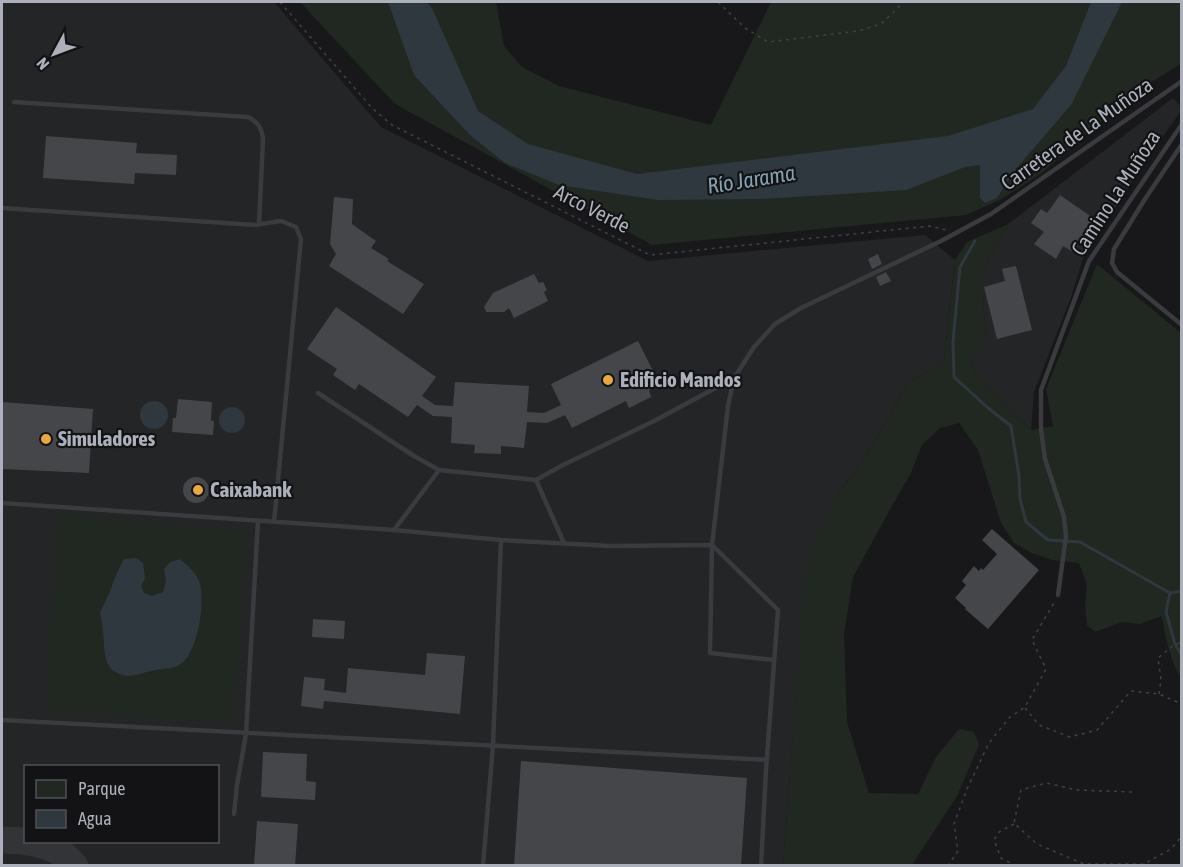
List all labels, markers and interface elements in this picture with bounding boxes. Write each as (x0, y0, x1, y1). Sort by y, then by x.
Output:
north arrow (24, 24, 84, 84)
text: N (33, 54, 53, 73)
street label: Carretera de La Muñoza (996, 72, 1157, 194)
street label: Camino La Muñoza (1066, 125, 1165, 259)
water label: Río Jarama (705, 159, 797, 199)
street label: Arco Verde (551, 179, 634, 237)
place label: Edificio Mandos (620, 367, 742, 391)
marker: Edificio Mandos (601, 373, 615, 387)
place label: Simuladores (58, 426, 156, 450)
marker: Simuladores (39, 432, 53, 446)
place label: Caixabank (210, 477, 292, 501)
marker: Caixabank (191, 483, 205, 497)
legend (24, 765, 219, 843)
text: Parque (78, 778, 126, 799)
text: Agua (78, 808, 112, 829)

